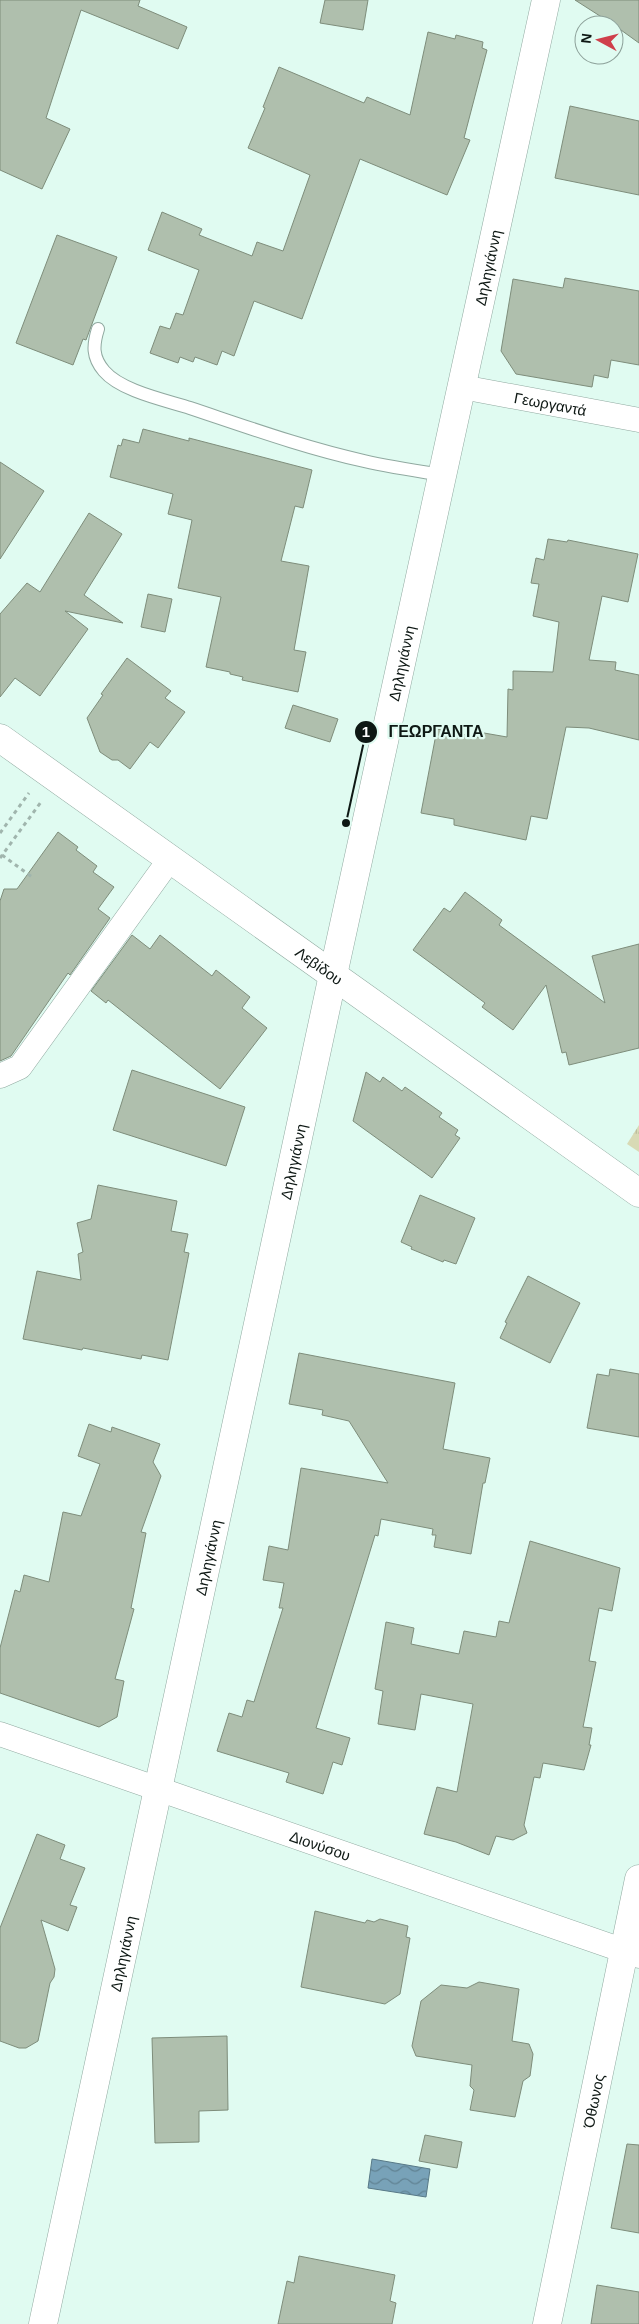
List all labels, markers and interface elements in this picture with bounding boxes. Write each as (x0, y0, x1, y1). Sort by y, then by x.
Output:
north arrow (574, 15, 624, 65)
text: N (578, 32, 595, 44)
street label: Δηληγιάννη (471, 228, 504, 307)
street label: Γεωργαντά (513, 388, 588, 419)
street label: Δηληγιάννη (385, 624, 418, 703)
callout: ΓΕΩΡΓΑΝΤΑ (353, 716, 493, 747)
text: 1 (362, 723, 370, 740)
text: ΓΕΩΡΓΑΝΤΑ (389, 723, 484, 740)
street label: Λεβίδου (293, 943, 346, 988)
street label: Δηληγιάννη (276, 1122, 309, 1201)
street label: Δηληγιάννη (191, 1518, 224, 1597)
street label: Διονύσου (288, 1827, 353, 1864)
street label: Δηληγιάννη (106, 1914, 139, 1993)
street label: Όθωνος (579, 2072, 607, 2130)

